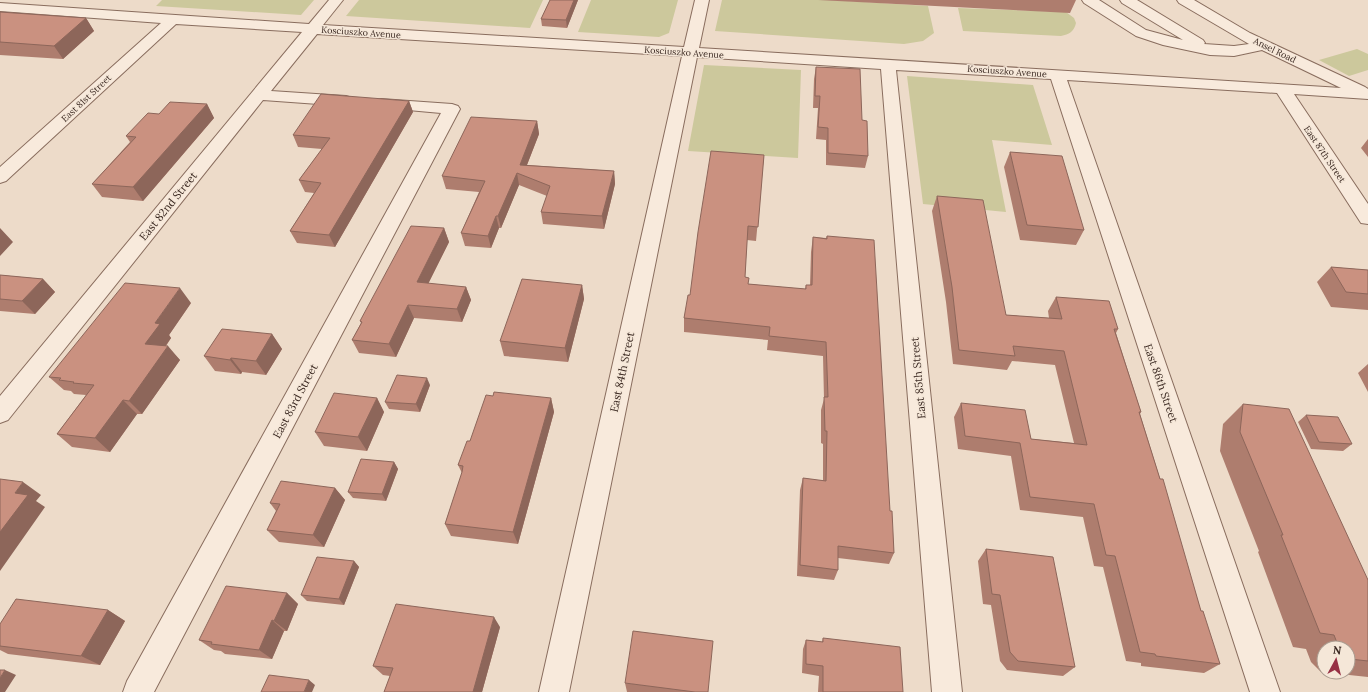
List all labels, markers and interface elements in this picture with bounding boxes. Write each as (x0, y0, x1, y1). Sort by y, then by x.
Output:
street label: Kosciuszko Avenue (321, 24, 401, 40)
street label: Ansel Road (1251, 35, 1299, 65)
street label: Kosciuszko Avenue (644, 44, 724, 60)
street label: Kosciuszko Avenue (967, 63, 1047, 79)
street label: East 81st Street (59, 72, 114, 124)
street label: East 87th Street (1302, 123, 1348, 185)
street label: East 82nd Street (136, 168, 200, 243)
street label: East 84th Street (607, 330, 638, 413)
street label: East 85th Street (907, 336, 929, 419)
street label: East 86th Street (1141, 342, 1181, 425)
street label: East 83rd Street (269, 361, 321, 441)
north arrow (1316, 640, 1356, 680)
text: N (1332, 643, 1343, 658)

